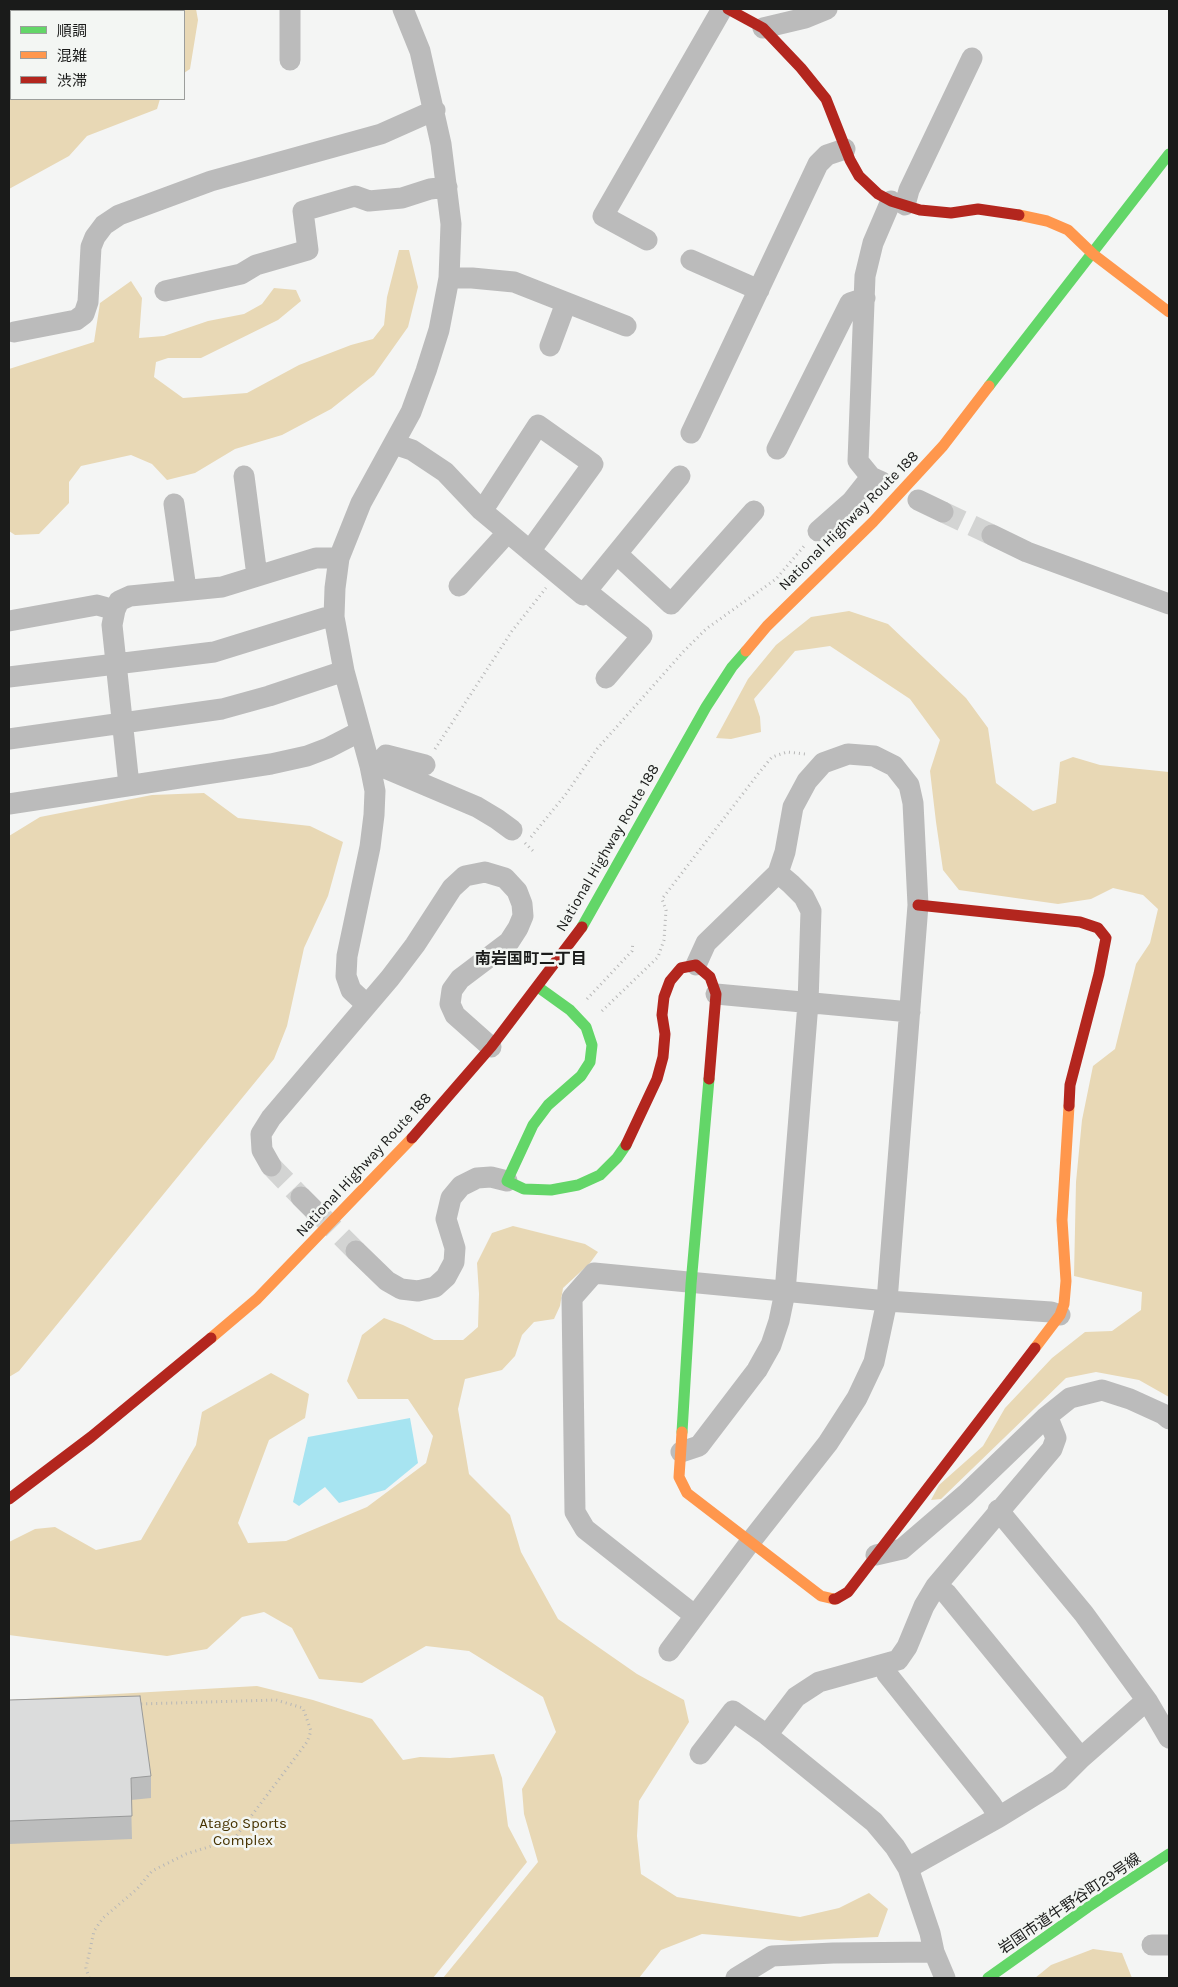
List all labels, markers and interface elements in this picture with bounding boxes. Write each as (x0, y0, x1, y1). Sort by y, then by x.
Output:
legend (10, 10, 185, 100)
text: 順調 (57, 22, 87, 40)
text: 混雑 (57, 47, 87, 65)
text: 渋滞 (57, 72, 87, 90)
street label: National Highway Route 188 (775, 447, 923, 595)
street label: National Highway Route 188 (553, 761, 663, 935)
district label: 南岩国町二丁目 (475, 949, 587, 969)
street label: National Highway Route 188 (293, 1089, 435, 1241)
park label: Atago Sports Complex (199, 1815, 287, 1850)
street label: 岩国市道牛野谷町29号線 (996, 1850, 1144, 1958)

